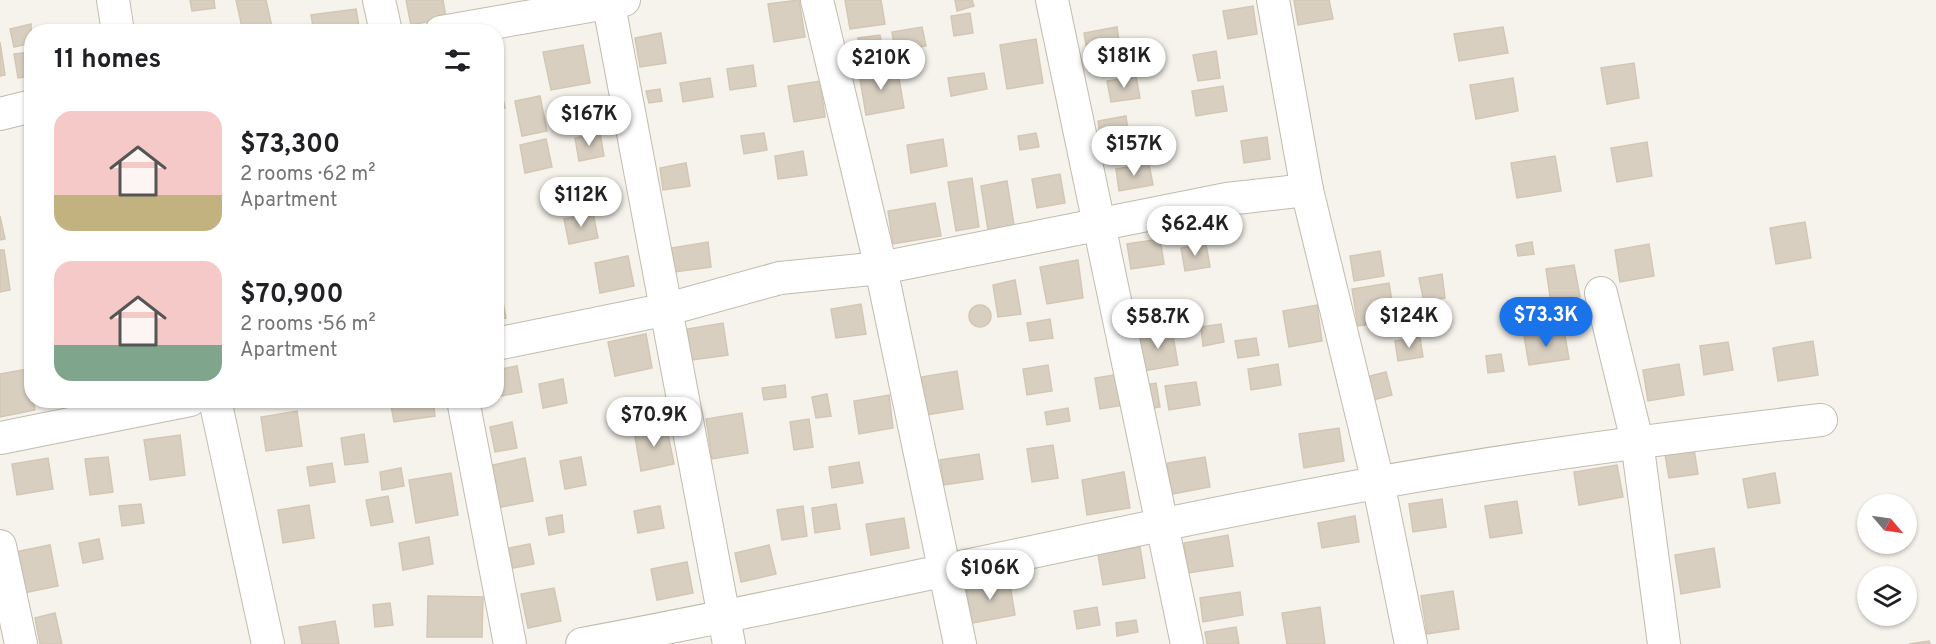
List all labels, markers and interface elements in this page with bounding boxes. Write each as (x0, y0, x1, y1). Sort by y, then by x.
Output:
pin: $181K (1082, 38, 1166, 89)
pin: $210K (839, 40, 923, 91)
text: 11 homes (54, 44, 161, 77)
icon: filters (441, 44, 474, 77)
text: $181K (1097, 44, 1151, 70)
text: $210K (851, 46, 911, 72)
pin: $167K (547, 96, 631, 147)
text: $167K (560, 102, 618, 128)
pin: $157K (1092, 126, 1176, 177)
text: $73,300 (240, 129, 340, 162)
text: $157K (1105, 132, 1163, 158)
icon: home (102, 135, 174, 207)
text: 2 rooms · 62 m² (240, 162, 376, 188)
pin: $112K (539, 177, 623, 228)
text: $112K (554, 183, 608, 209)
text: Apartment (240, 188, 338, 214)
pin: $62.4K (1146, 206, 1244, 257)
text: $62.4K (1161, 212, 1229, 238)
text: $70,900 (240, 279, 344, 312)
icon: home (102, 285, 174, 357)
pin: $73.3K (1497, 297, 1595, 348)
pin: $124K (1367, 298, 1451, 349)
pin: $58.7K (1109, 299, 1207, 350)
text: $73.3K (1514, 303, 1578, 329)
text: $124K (1379, 304, 1439, 330)
text: $58.7K (1126, 305, 1190, 331)
text: 2 rooms · 56 m² (240, 312, 376, 338)
text: Apartment (240, 338, 338, 364)
pin: $70.9K (605, 397, 703, 448)
text: $70.9K (620, 403, 688, 429)
north arrow (1857, 494, 1917, 554)
map controls (1857, 494, 1917, 626)
pin: $106K (948, 550, 1032, 601)
text: $106K (960, 556, 1020, 582)
button: layers (1857, 566, 1917, 626)

